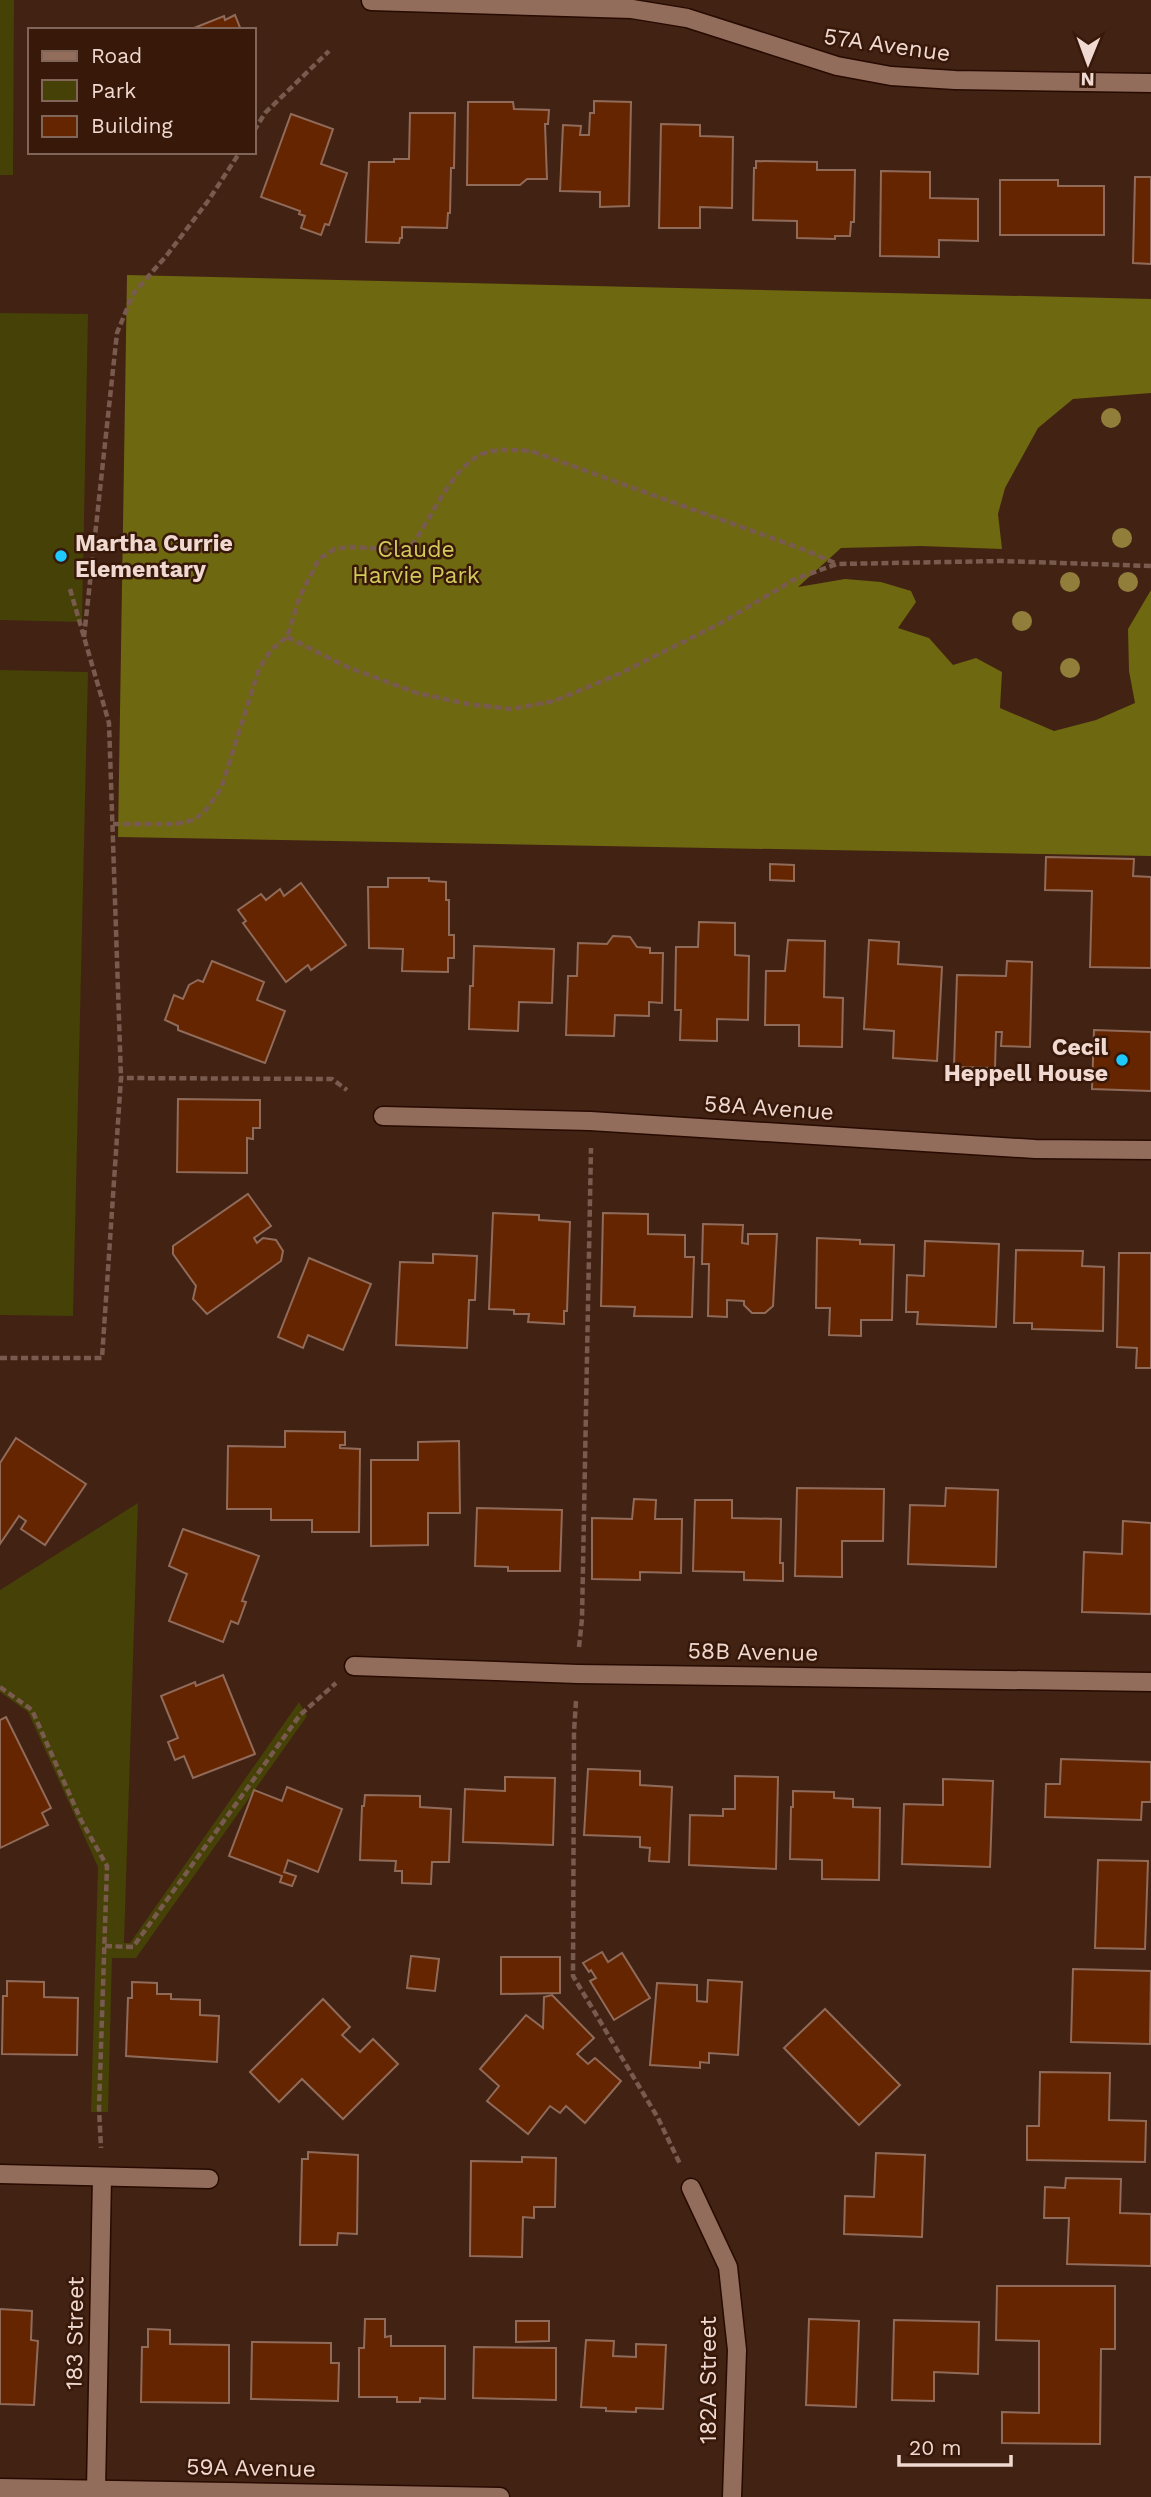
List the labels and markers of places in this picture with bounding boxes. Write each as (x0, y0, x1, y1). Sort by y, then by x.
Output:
place label: Martha Currie Elementary (75, 530, 233, 583)
marker: Martha Currie Elementary (53, 548, 69, 564)
place label: Cecil Heppell House (944, 1034, 1108, 1087)
marker: Cecil Heppell House (1114, 1052, 1130, 1068)

